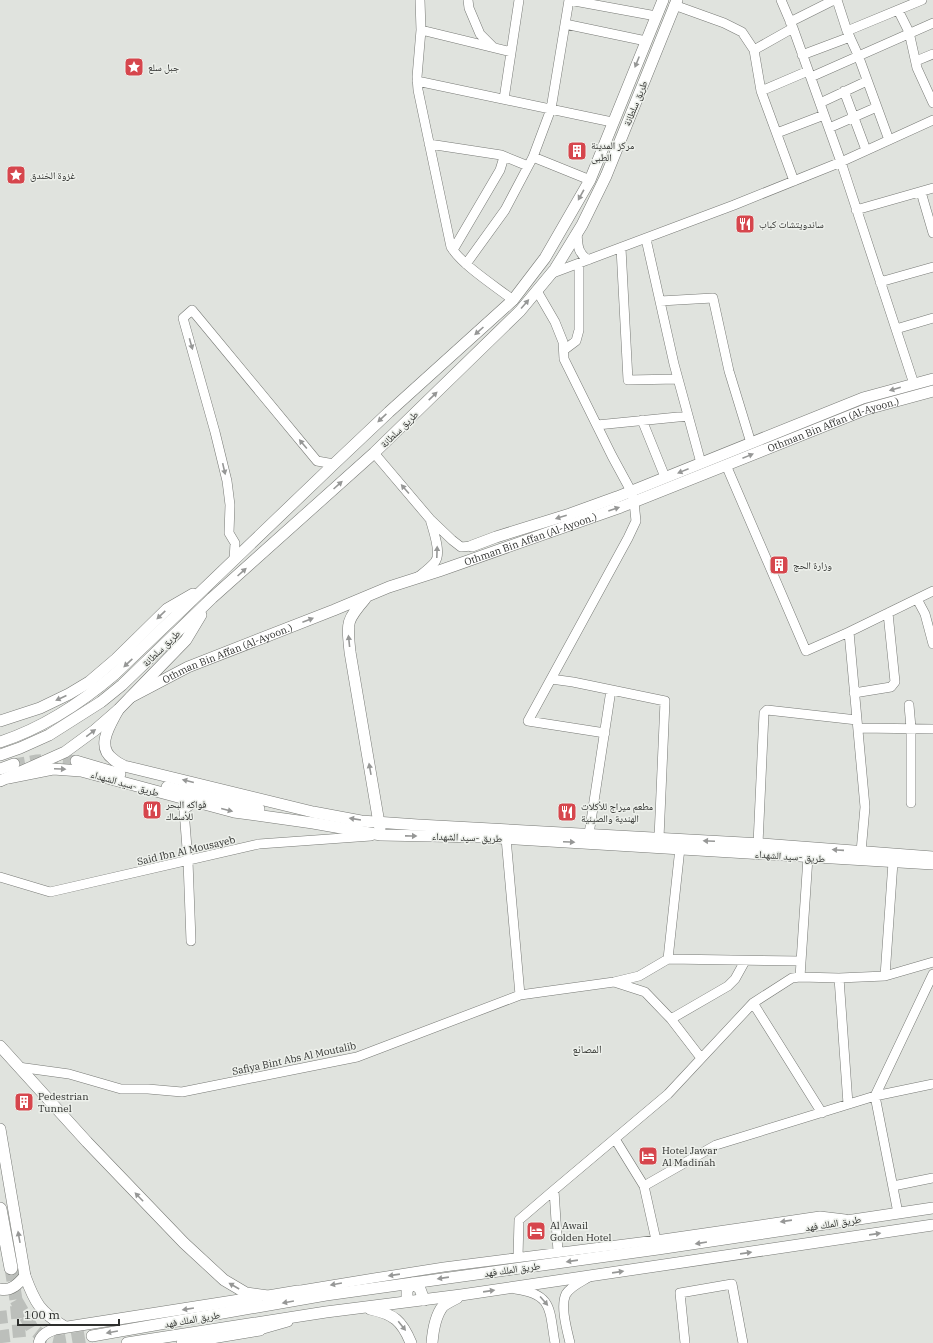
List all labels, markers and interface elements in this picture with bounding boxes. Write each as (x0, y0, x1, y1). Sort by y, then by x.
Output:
place icon: جبل سلع (123, 56, 145, 78)
one-way arrow (634, 56, 640, 68)
place label: جبل سلع (148, 61, 180, 74)
street label: طريق سلطانة (620, 78, 651, 128)
place label: مرکز المدینة الطبی (591, 139, 635, 164)
building icon: مرکز المدینة الطبی (566, 140, 588, 162)
place icon: غزوة الخندق (5, 164, 27, 186)
place label: غزوة الخندق (30, 169, 75, 182)
one-way arrow (578, 189, 585, 200)
restaurant icon: ساندويتشات كباب (734, 213, 756, 235)
place label: ساندويتشات كباب (759, 218, 824, 231)
one-way arrow (521, 299, 530, 310)
one-way arrow (474, 326, 484, 335)
one-way arrow (188, 338, 194, 350)
one-way arrow (889, 386, 901, 392)
one-way arrow (428, 391, 438, 401)
street label: Othman Bin Affan (Al-Ayoon.) (766, 395, 901, 455)
street label: طريق سلطانة (378, 408, 421, 451)
one-way arrow (378, 413, 387, 422)
one-way arrow (299, 438, 308, 449)
one-way arrow (743, 453, 755, 459)
one-way arrow (222, 463, 228, 476)
one-way arrow (676, 468, 688, 474)
one-way arrow (333, 480, 343, 490)
one-way arrow (400, 484, 409, 494)
one-way arrow (609, 506, 621, 512)
street label: Othman Bin Affan (Al-Ayoon.) (462, 510, 599, 569)
one-way arrow (555, 514, 567, 520)
one-way arrow (433, 546, 440, 558)
building icon: وزارة الحج (768, 554, 790, 576)
place label: وزارة الحج (793, 559, 832, 572)
one-way arrow (237, 568, 246, 577)
one-way arrow (156, 610, 166, 620)
one-way arrow (302, 616, 314, 622)
street label: Othman Bin Affan (Al-Ayoon.) (160, 621, 294, 686)
street label: طريق سلطانة (140, 627, 183, 670)
one-way arrow (346, 635, 352, 647)
one-way arrow (123, 658, 132, 667)
one-way arrow (55, 695, 67, 701)
one-way arrow (86, 729, 97, 737)
one-way arrow (367, 763, 373, 775)
one-way arrow (54, 766, 66, 773)
street label: طريق -سيد الشهداء (89, 768, 161, 800)
one-way arrow (181, 778, 194, 784)
place label: فواكه البحر للأسماك (165, 798, 206, 823)
restaurant icon: فواكه البحر للأسماك (141, 799, 163, 821)
place label: مطعم ميراج للأكلات الهندية والصينية (581, 800, 653, 825)
restaurant icon: مطعم ميراج للأكلات الهندية والصينية (556, 801, 578, 823)
one-way arrow (221, 808, 233, 814)
one-way arrow (349, 816, 361, 822)
street label: طريق -سيد الشهداء (432, 830, 503, 845)
one-way arrow (405, 832, 417, 839)
street label: Said Ibn Al Mousayeb (136, 833, 237, 868)
one-way arrow (563, 838, 575, 845)
one-way arrow (703, 838, 715, 845)
one-way arrow (832, 846, 844, 853)
street label: طريق -سيد الشهداء (754, 848, 826, 865)
street label: Safiya Bint Abs Al Moutalib (231, 1039, 357, 1078)
district label: المصانع (572, 1042, 602, 1056)
place label: Pedestrian Tunnel (38, 1090, 89, 1115)
building icon: Pedestrian Tunnel (13, 1091, 35, 1113)
place label: Hotel Jawar Al Madinah (662, 1144, 718, 1169)
hotel icon: Hotel Jawar Al Madinah (637, 1145, 659, 1167)
one-way arrow (134, 1192, 144, 1202)
street label: طريق الملك فهد (804, 1213, 862, 1234)
one-way arrow (780, 1218, 792, 1224)
place label: Al Awail Golden Hotel (550, 1219, 611, 1244)
hotel icon: Al Awail Golden Hotel (525, 1220, 547, 1242)
one-way arrow (15, 1231, 21, 1243)
one-way arrow (869, 1231, 881, 1237)
one-way arrow (695, 1240, 707, 1246)
one-way arrow (740, 1250, 752, 1256)
one-way arrow (566, 1258, 578, 1264)
street label: طريق الملك فهد (483, 1259, 541, 1280)
one-way arrow (612, 1269, 624, 1275)
one-way arrow (388, 1272, 400, 1278)
one-way arrow (437, 1275, 449, 1282)
one-way arrow (228, 1282, 240, 1289)
one-way arrow (330, 1282, 342, 1288)
one-way arrow (483, 1288, 495, 1294)
one-way arrow (539, 1296, 548, 1306)
one-way arrow (281, 1299, 294, 1305)
scale bar (18, 1301, 119, 1327)
one-way arrow (182, 1306, 194, 1312)
text: 100 m (24, 1307, 60, 1322)
street label: طريق الملك فهد (163, 1308, 221, 1331)
one-way arrow (398, 1320, 407, 1331)
one-way arrow (106, 1330, 118, 1336)

